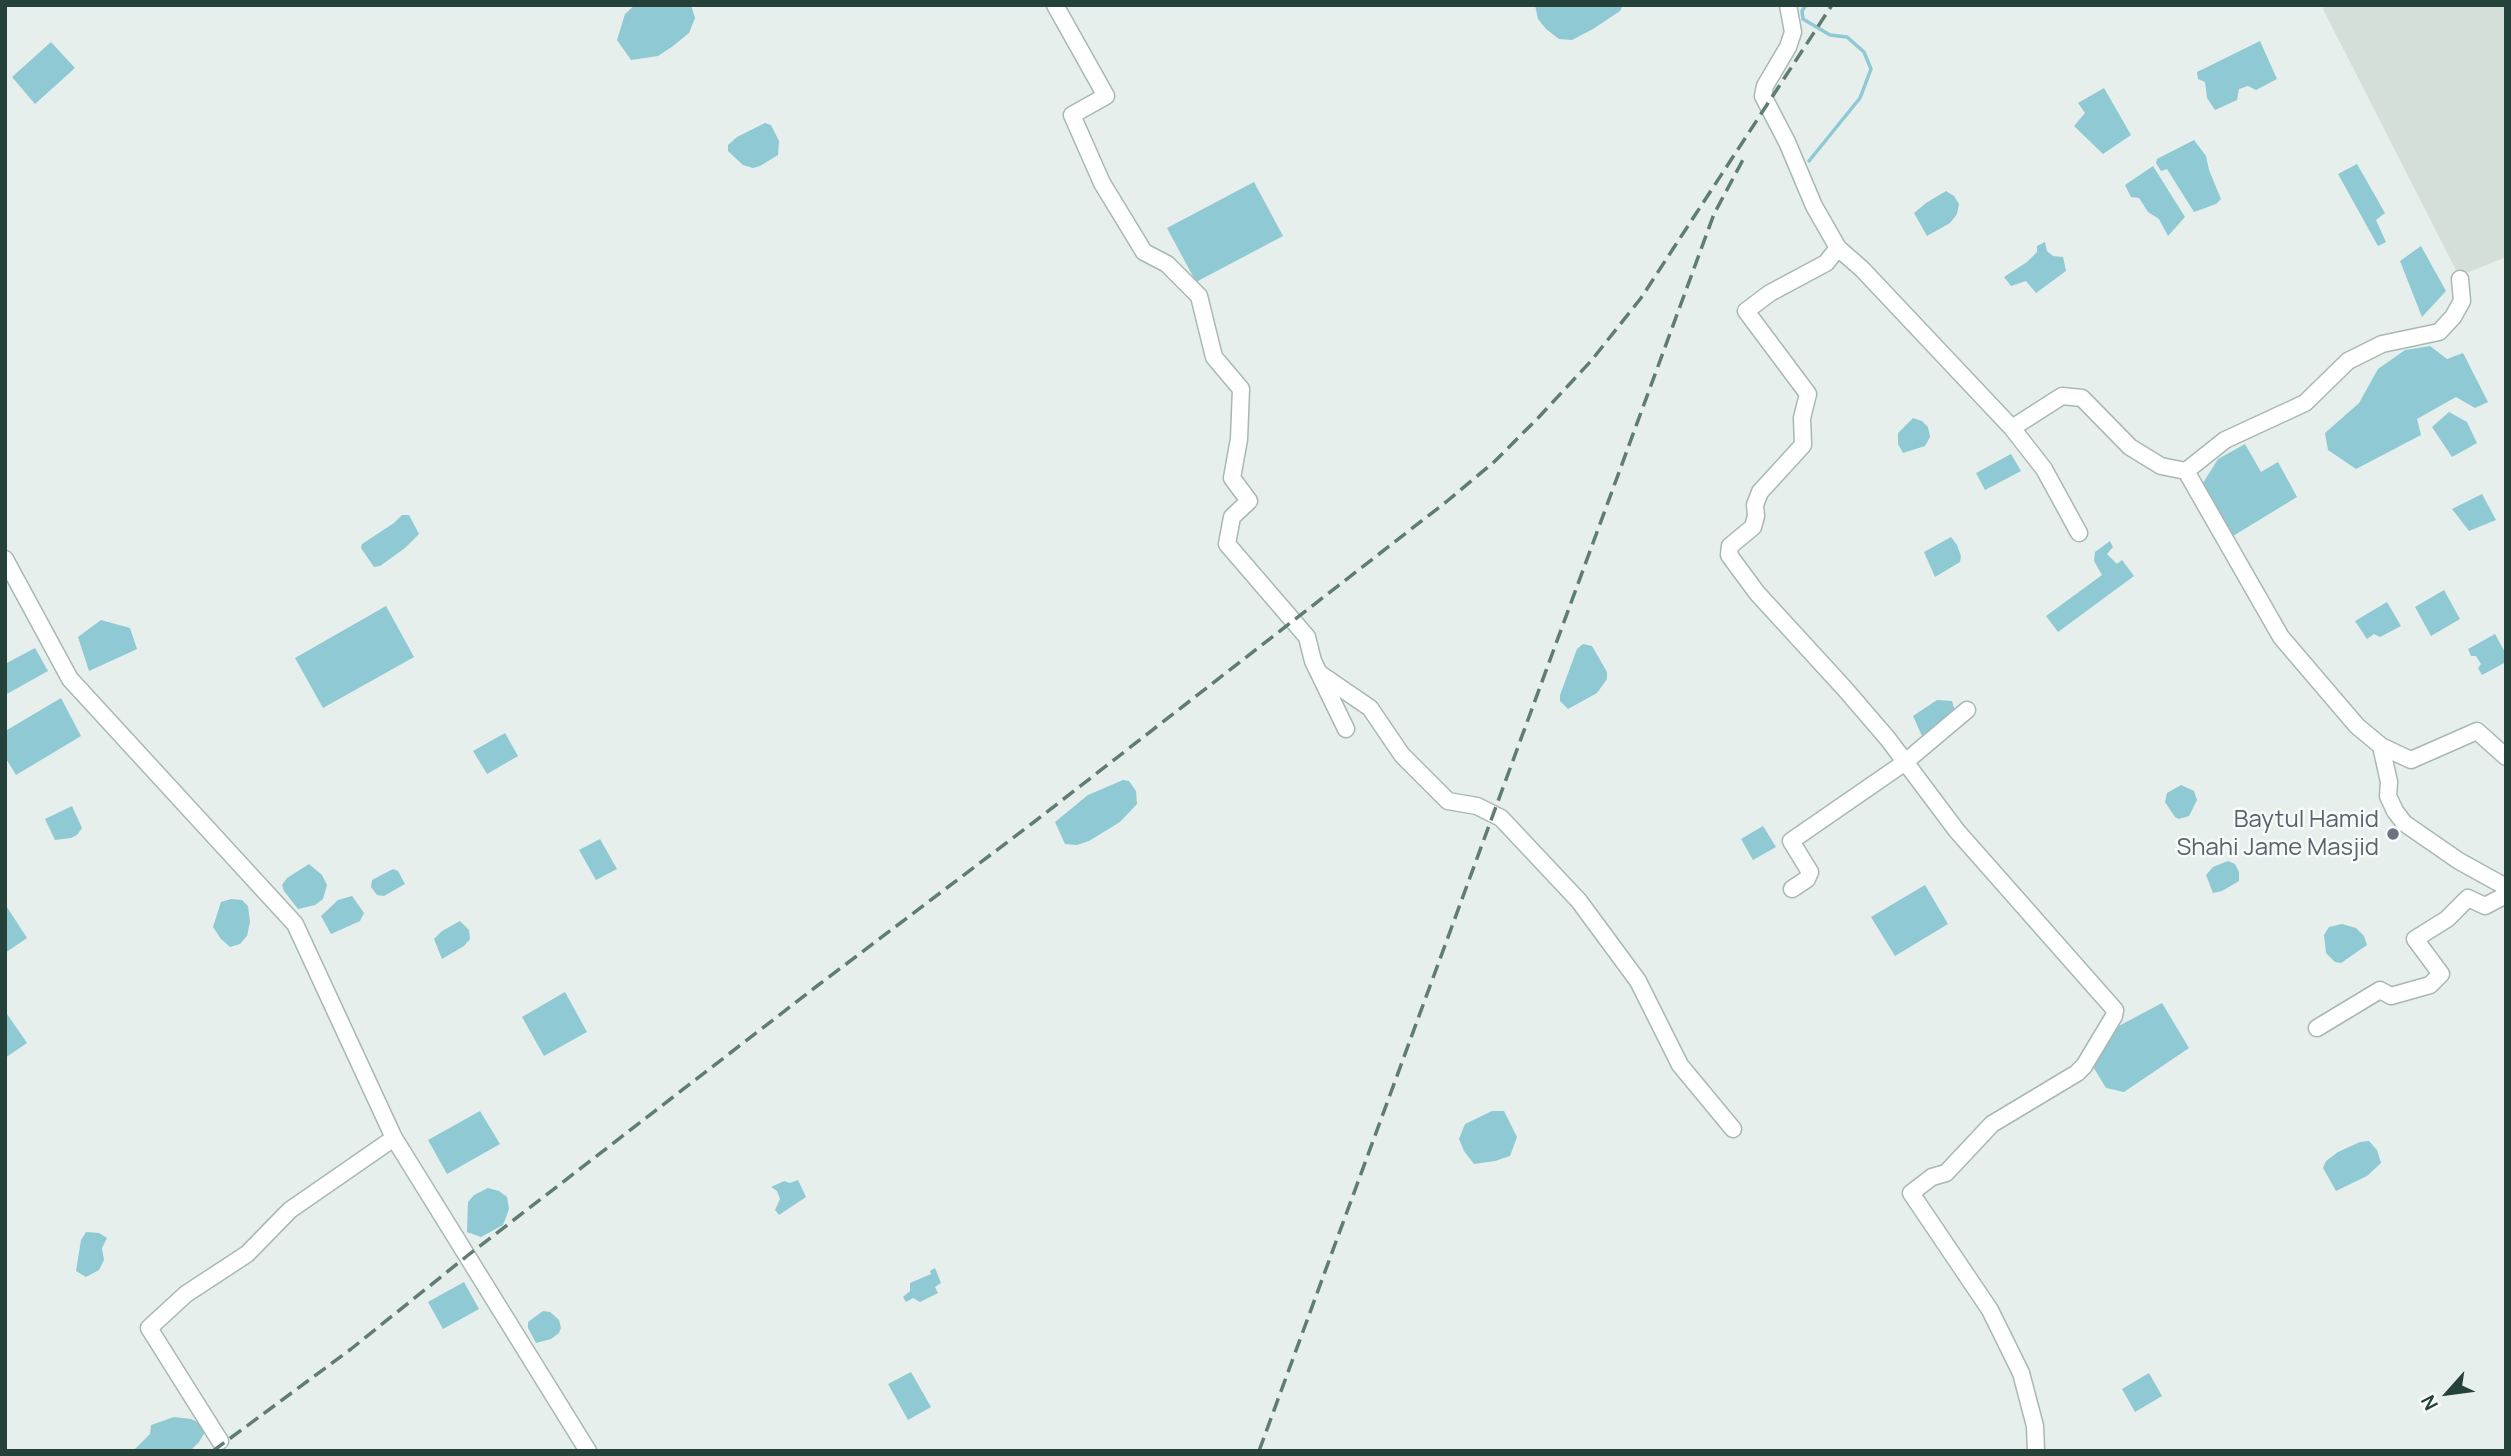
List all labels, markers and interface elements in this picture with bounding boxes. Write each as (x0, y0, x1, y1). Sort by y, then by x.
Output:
place label: Baytul Hamid Shahi Jame Masjid (2176, 806, 2379, 862)
marker: Baytul Hamid Shahi Jame Masjid (2385, 826, 2401, 842)
north arrow (2413, 1358, 2483, 1428)
text: N (2415, 1391, 2444, 1415)

